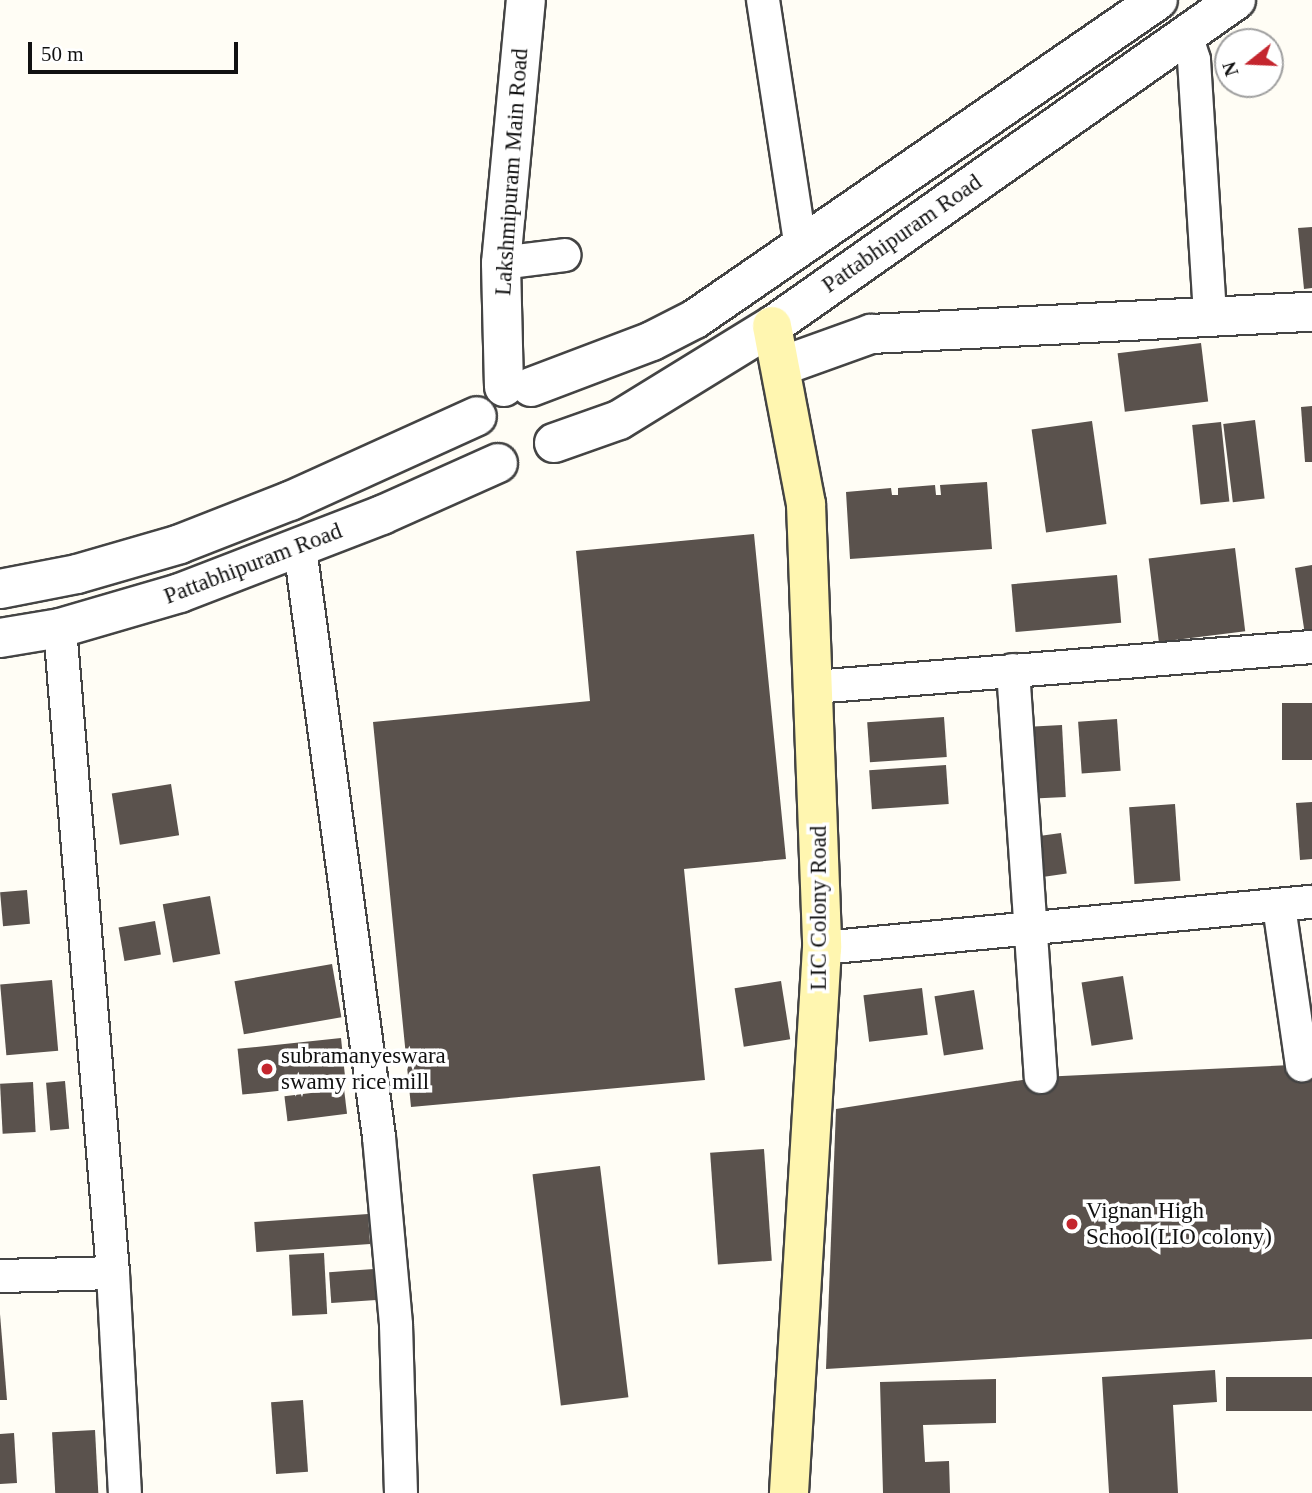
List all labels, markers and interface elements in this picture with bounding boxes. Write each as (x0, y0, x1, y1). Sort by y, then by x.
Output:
scale bar (32, 28, 242, 72)
north arrow (1214, 28, 1284, 98)
text: 50 m (41, 42, 84, 66)
street label: Lakshmipuram Main Road (490, 47, 534, 297)
text: N (1218, 59, 1243, 79)
street label: Pattabhipuram Road (817, 169, 987, 299)
street label: Pattabhipuram Road (160, 517, 346, 611)
street label: LIC Colony Road (805, 826, 833, 990)
place label: subramanyeswara swamy rice mill (281, 1042, 446, 1096)
marker: subramanyeswara swamy rice mill (259, 1061, 275, 1077)
place label: Vignan High School(LIO colony) (1086, 1197, 1272, 1251)
marker: Vignan High School(LIO colony) (1064, 1216, 1080, 1232)

